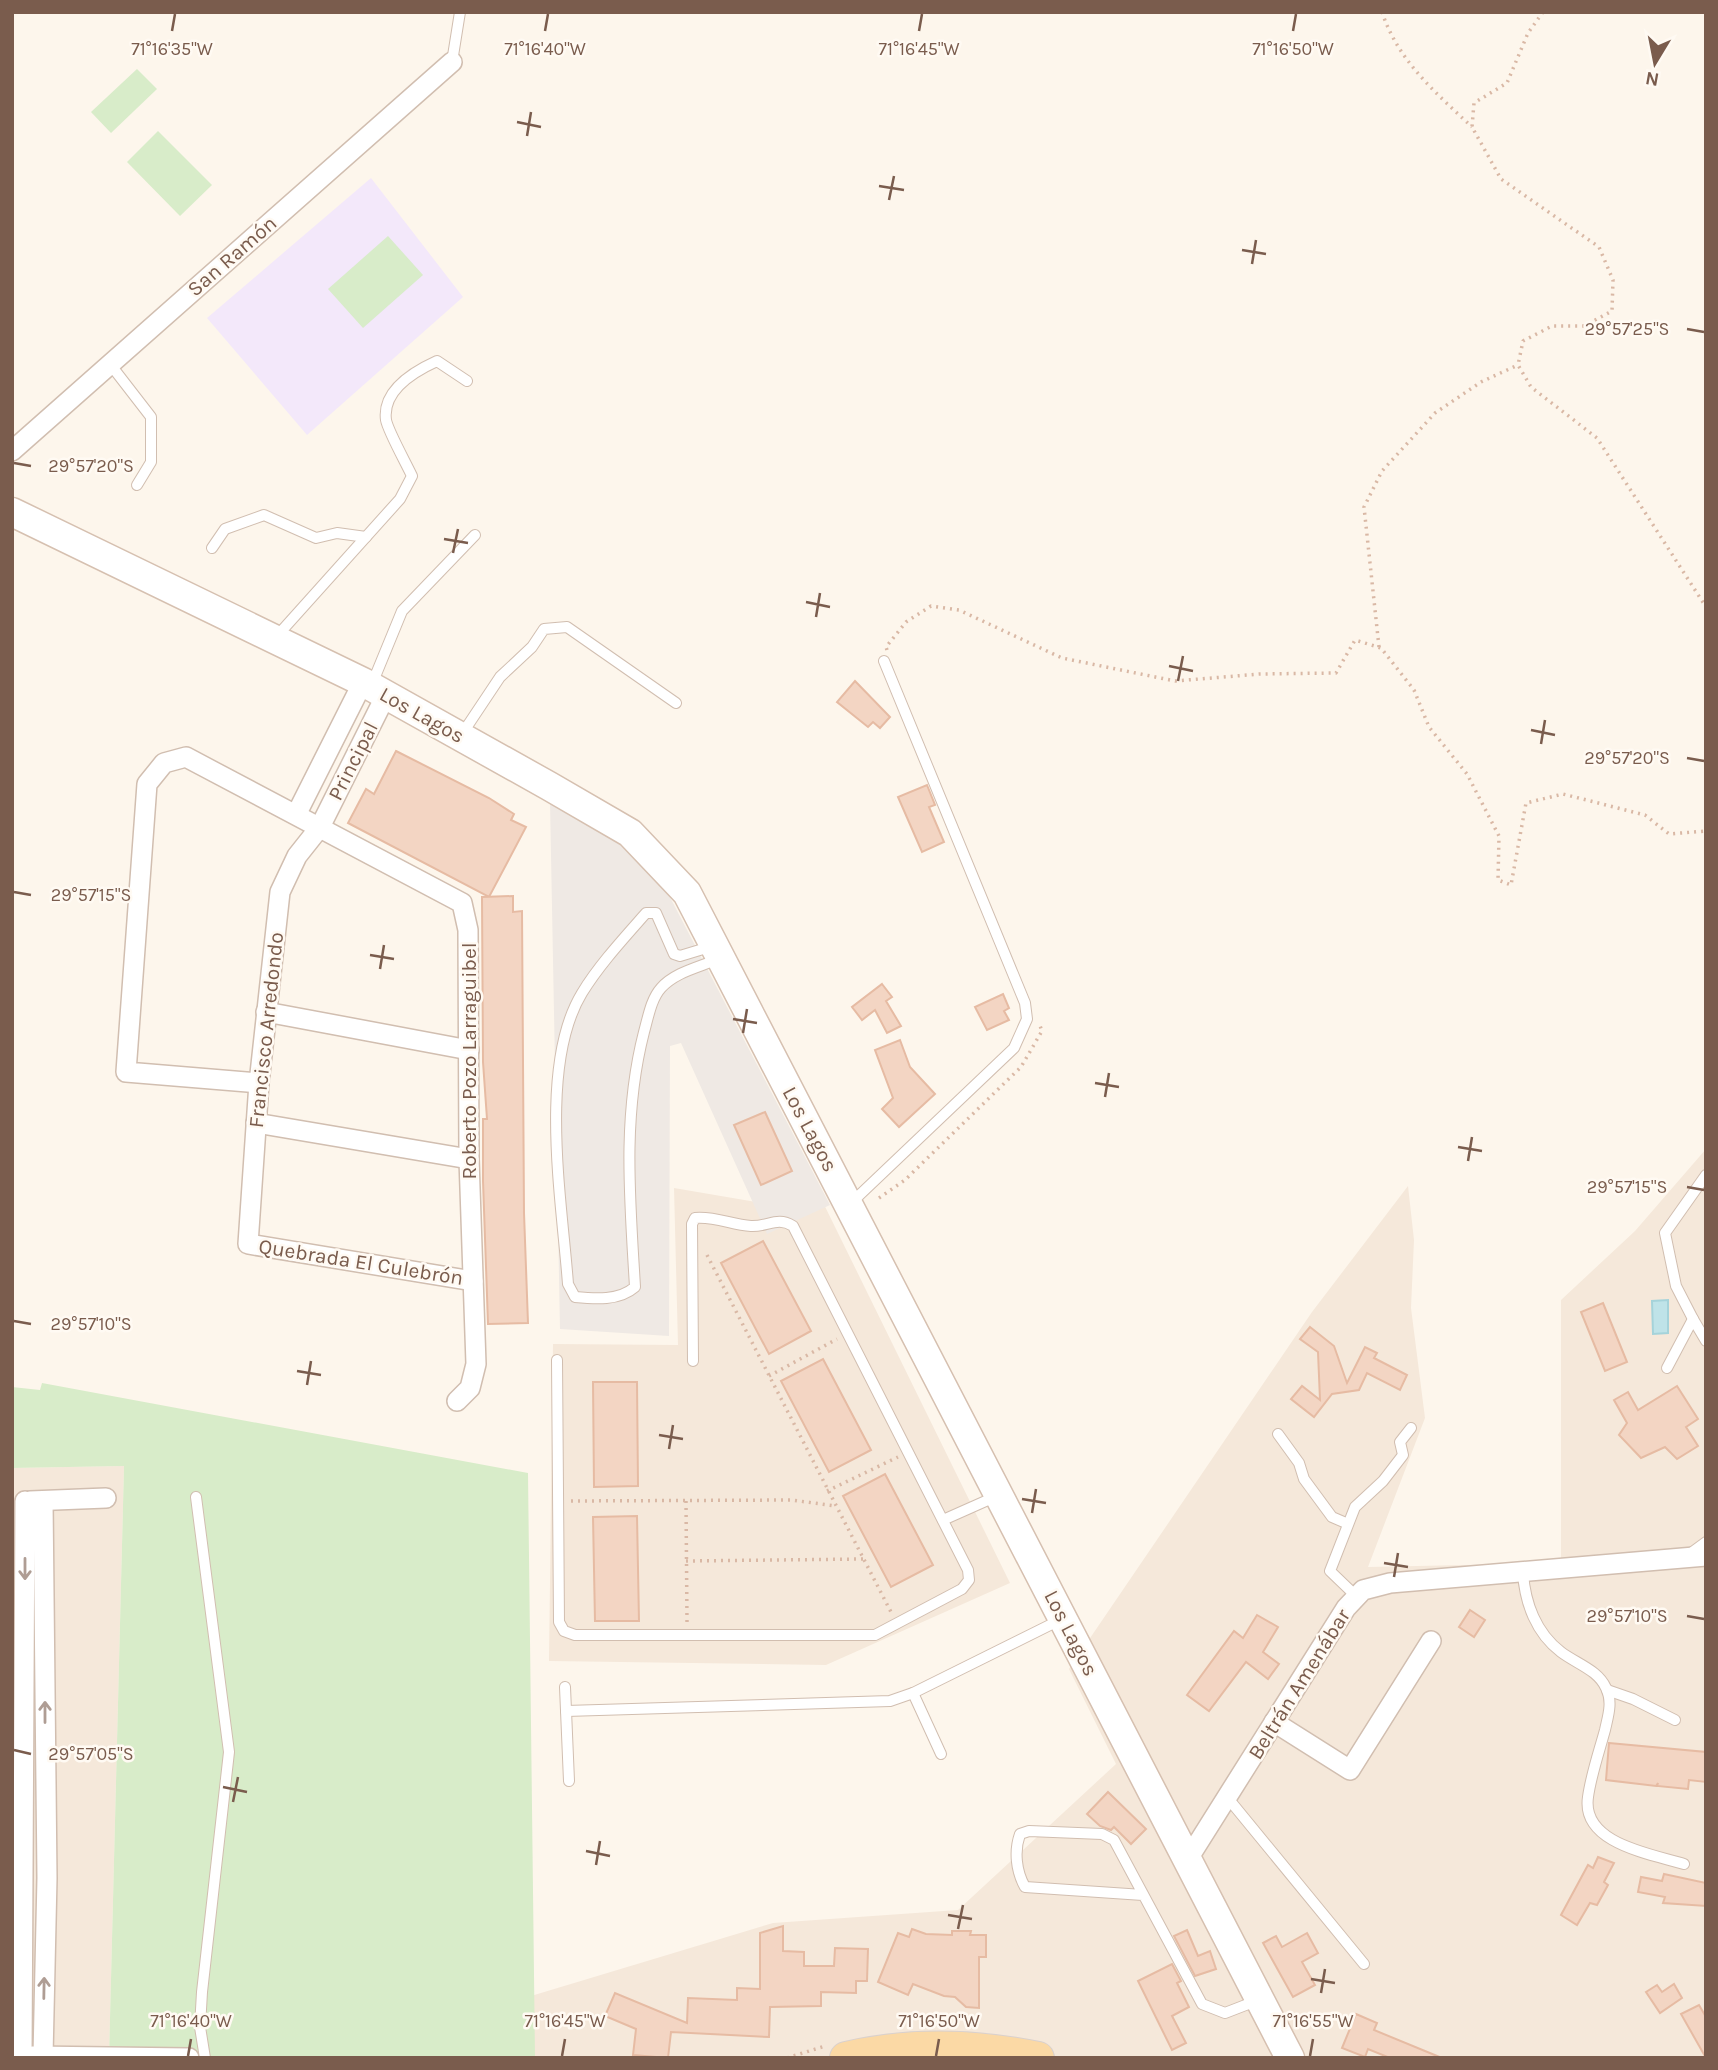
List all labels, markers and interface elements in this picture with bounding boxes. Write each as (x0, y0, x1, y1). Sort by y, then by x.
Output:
north arrow (1620, 28, 1690, 98)
text: 71°16'35"W (131, 38, 213, 60)
text: 71°16'40"W (504, 38, 586, 60)
text: 71°16'45"W (878, 38, 960, 60)
text: 71°16'50"W (1252, 38, 1334, 60)
text: N (1644, 67, 1661, 91)
street label: San Ramón (183, 211, 281, 301)
text: 29°57'25"S (1584, 318, 1670, 340)
text: 29°57'20"S (48, 455, 134, 477)
street label: Los Lagos (375, 682, 469, 748)
street label: Principal (323, 718, 383, 804)
text: 29°57'20"S (1584, 747, 1670, 769)
text: 29°57'15"S (51, 884, 131, 906)
street label: Francisco Arredondo (244, 931, 288, 1129)
street label: Roberto Pozo Larraguibel (457, 942, 481, 1180)
street label: Los Lagos (778, 1082, 842, 1176)
text: 29°57'15"S (1587, 1176, 1667, 1198)
street label: Quebrada El Culebrón (257, 1234, 465, 1290)
text: 29°57'10"S (50, 1313, 132, 1335)
one-way arrow (18, 1558, 32, 1581)
street label: Los Lagos (1039, 1586, 1103, 1680)
street label: Beltrán Amenábar (1243, 1604, 1355, 1764)
text: 29°57'10"S (1586, 1605, 1668, 1627)
one-way arrow (38, 1701, 52, 1724)
text: 29°57'05"S (48, 1743, 134, 1765)
one-way arrow (37, 1977, 51, 2000)
text: 71°16'40"W (150, 2010, 232, 2032)
text: 71°16'45"W (524, 2010, 606, 2032)
text: 71°16'50"W (898, 2010, 980, 2032)
text: 71°16'55"W (1272, 2010, 1354, 2032)

